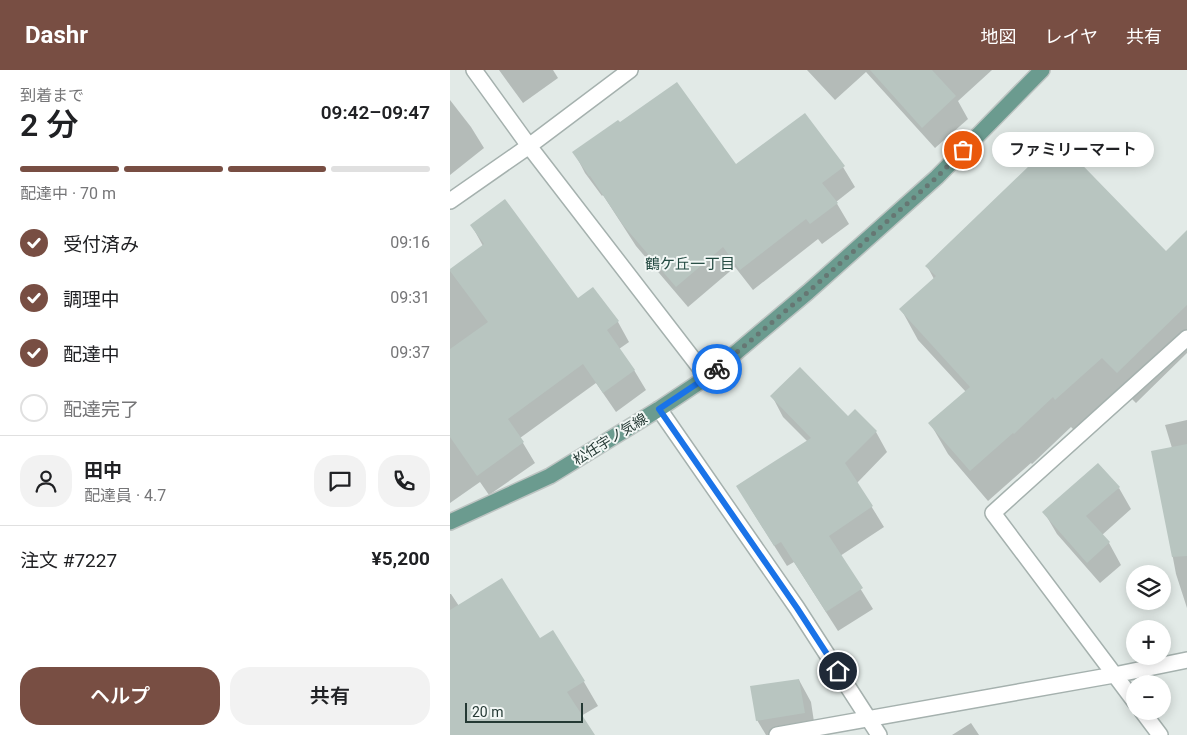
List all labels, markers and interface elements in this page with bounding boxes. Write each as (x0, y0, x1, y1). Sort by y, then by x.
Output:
text: Dashr (25, 21, 88, 49)
text: 地図 (981, 26, 1017, 47)
text: レイヤ (1045, 26, 1098, 47)
text: 共有 (1126, 26, 1162, 47)
text: 到着まで (20, 86, 84, 105)
text: 09:42–09:47 (321, 101, 430, 124)
text: 2 分 (20, 106, 78, 144)
pin (942, 129, 984, 171)
callout: ファミリーマート (993, 132, 1156, 168)
icon: bag (949, 136, 977, 164)
text: ファミリーマート (1009, 140, 1137, 159)
text: 配達中 · 70 m (20, 184, 116, 203)
icon: check (20, 229, 48, 257)
text: 受付済み (63, 233, 139, 256)
text: 09:16 (390, 233, 430, 252)
district label: 鶴ケ丘一丁目 (645, 255, 735, 273)
icon: check (20, 284, 48, 312)
text: 調理中 (63, 288, 120, 311)
text: 09:31 (390, 288, 430, 307)
icon: check (20, 339, 48, 367)
text: 配達中 (63, 343, 120, 366)
text: 09:37 (390, 343, 430, 362)
courier (692, 344, 742, 394)
icon: bike (703, 355, 731, 383)
text: 配達完了 (63, 398, 139, 421)
street label: 松任宇ノ気線 (570, 410, 650, 468)
button: person (20, 455, 72, 507)
button: chat (314, 455, 366, 507)
button: phone (378, 455, 430, 507)
text: 田中 (84, 459, 122, 482)
text: 配達員 · 4.7 (84, 486, 166, 505)
text: ¥5,200 (372, 547, 430, 570)
text: 注文 #7227 (20, 549, 117, 572)
map controls (1126, 565, 1171, 720)
button: layers (1126, 565, 1171, 610)
button: + (1126, 620, 1171, 665)
pin (817, 650, 859, 692)
icon: home (824, 657, 852, 685)
button: ヘルプ (20, 667, 220, 725)
button: 共有 (230, 667, 430, 725)
button: − (1126, 675, 1171, 720)
scale bar (465, 700, 582, 723)
text: 20 m (472, 704, 504, 720)

